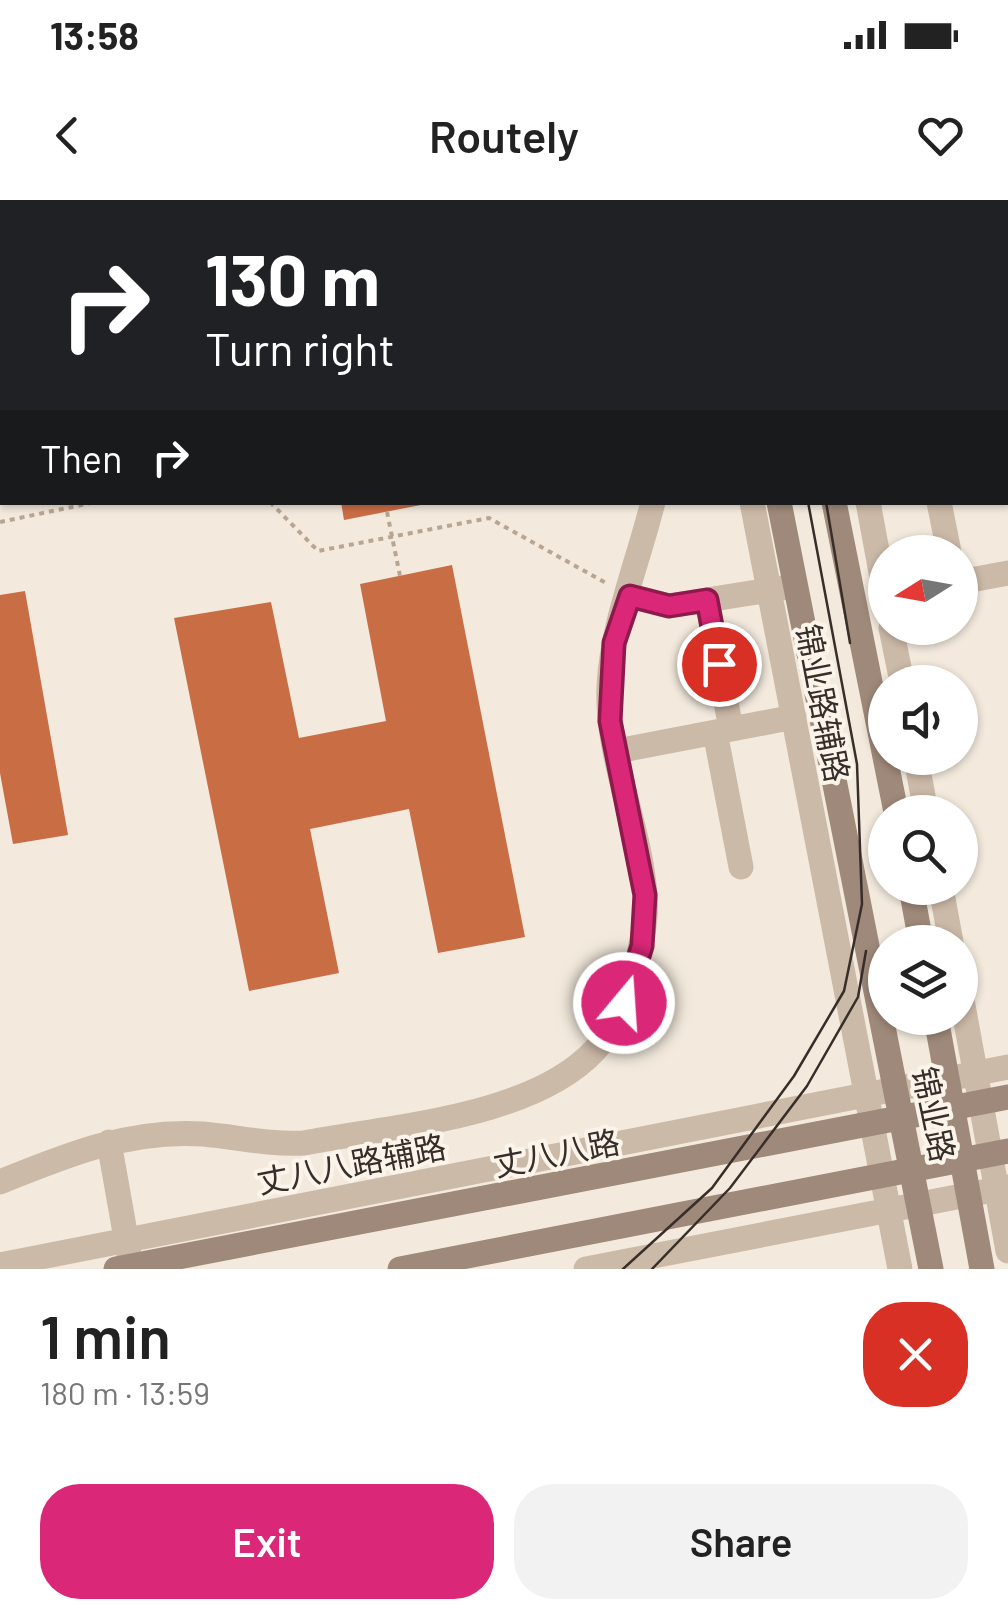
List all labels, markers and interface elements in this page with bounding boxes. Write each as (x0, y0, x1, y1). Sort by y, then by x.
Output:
text: 13:58 (50, 12, 139, 58)
icon: back (40, 108, 95, 163)
text: Routely (429, 108, 579, 162)
icon: heart (913, 108, 968, 163)
text: 130 m (205, 236, 380, 320)
icon: right (40, 240, 170, 370)
text: Turn right (205, 321, 395, 375)
icon: right (143, 430, 198, 485)
text: Then (40, 435, 123, 481)
north arrow (868, 535, 978, 645)
map controls (868, 535, 978, 1035)
street label: 锦业路辅路 (790, 621, 858, 785)
pin (677, 622, 762, 707)
icon: arrive (692, 637, 747, 692)
button: sound (868, 665, 978, 775)
button: search (868, 795, 978, 905)
button: layers (868, 925, 978, 1035)
position arrow (572, 951, 676, 1055)
street label: 锦业路 (906, 1063, 964, 1165)
street label: 丈八八路 (490, 1121, 622, 1183)
street label: 丈八八路辅路 (253, 1126, 449, 1200)
text: 1 min (40, 1299, 171, 1371)
button: close (863, 1302, 968, 1407)
text: 180 m · 13:59 (40, 1373, 210, 1411)
button: Exit (40, 1484, 494, 1599)
button: Share (514, 1484, 968, 1599)

